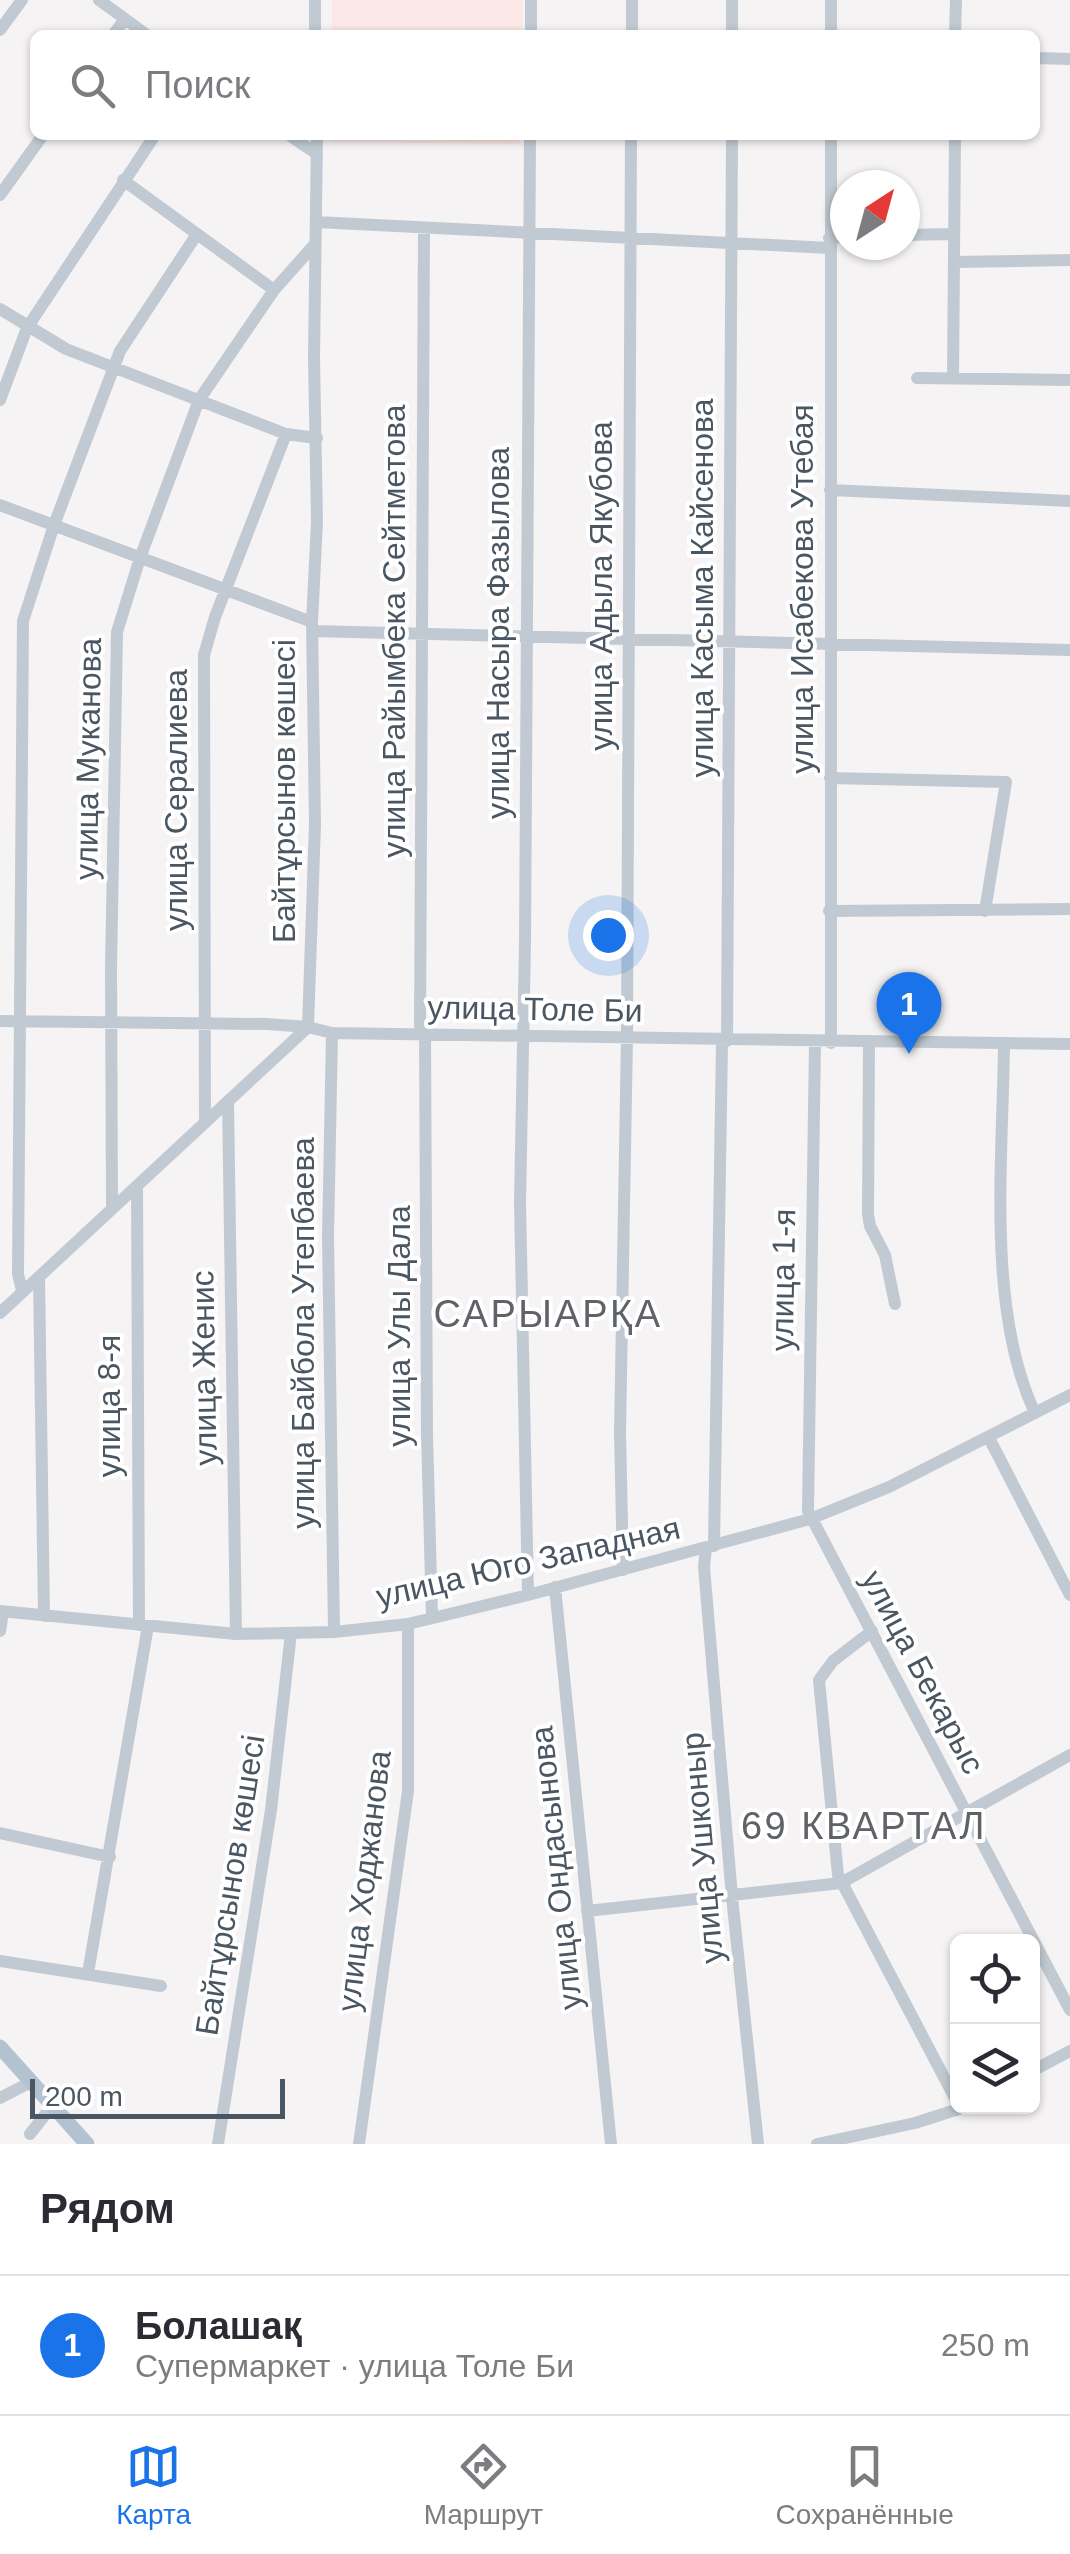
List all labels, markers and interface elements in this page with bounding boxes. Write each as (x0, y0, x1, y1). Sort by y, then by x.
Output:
search box (30, 30, 1040, 140)
icon: search (65, 58, 120, 113)
text: Поиск (145, 64, 250, 106)
north arrow (830, 170, 920, 260)
street label: улица Касыма Кайсенова (684, 398, 720, 778)
street label: улица Райымбека Сейтметова (376, 404, 412, 858)
street label: улица Исабекова Утебая (784, 404, 820, 774)
street label: улица Адыла Якубова (583, 421, 619, 751)
street label: улица Насыра Фазылова (480, 447, 516, 819)
street label: улица Муканова (68, 637, 108, 880)
street label: Байтұрсынов көшесі (266, 639, 302, 943)
street label: улица Сералиева (158, 669, 194, 931)
your location (583, 910, 634, 961)
pin: 1 (876, 972, 942, 1054)
street label: улица Толе Би (427, 989, 643, 1029)
street label: улица Байбола Утепбаева (285, 1137, 321, 1529)
street label: улица Улы Дала (381, 1205, 417, 1447)
street label: улица 1-я (764, 1208, 802, 1352)
street label: улица Женис (184, 1270, 224, 1466)
district label: САРЫАРҚА (433, 1293, 663, 1335)
street label: улица 8-я (91, 1335, 127, 1477)
street label: улица Юго Западная (373, 1510, 683, 1614)
street label: улица Бекарыс (854, 1564, 992, 1780)
street label: улица Ондасынова (523, 1724, 589, 2011)
street label: улица Ушконыр (674, 1731, 730, 1965)
street label: Байтұрсынов көшесі (188, 1732, 272, 2038)
street label: улица Ходжанова (330, 1748, 398, 2014)
district label: 69 КВАРТАЛ (741, 1805, 987, 1847)
map controls (950, 1934, 1040, 2114)
button: locate (950, 1934, 1040, 2024)
button: layers (950, 2024, 1040, 2114)
scale bar (30, 2074, 285, 2118)
text: 200 m (45, 2081, 123, 2112)
text: Рядом (40, 2185, 175, 2232)
text: Болашақ (135, 2305, 302, 2347)
text: 1 (64, 2327, 81, 2363)
text: 250 m (941, 2327, 1030, 2363)
text: Супермаркет · улица Толе Би (135, 2348, 574, 2384)
tab: Карта (116, 2439, 191, 2531)
tab: Маршрут (424, 2439, 543, 2531)
tab: Сохранённые (775, 2439, 954, 2531)

